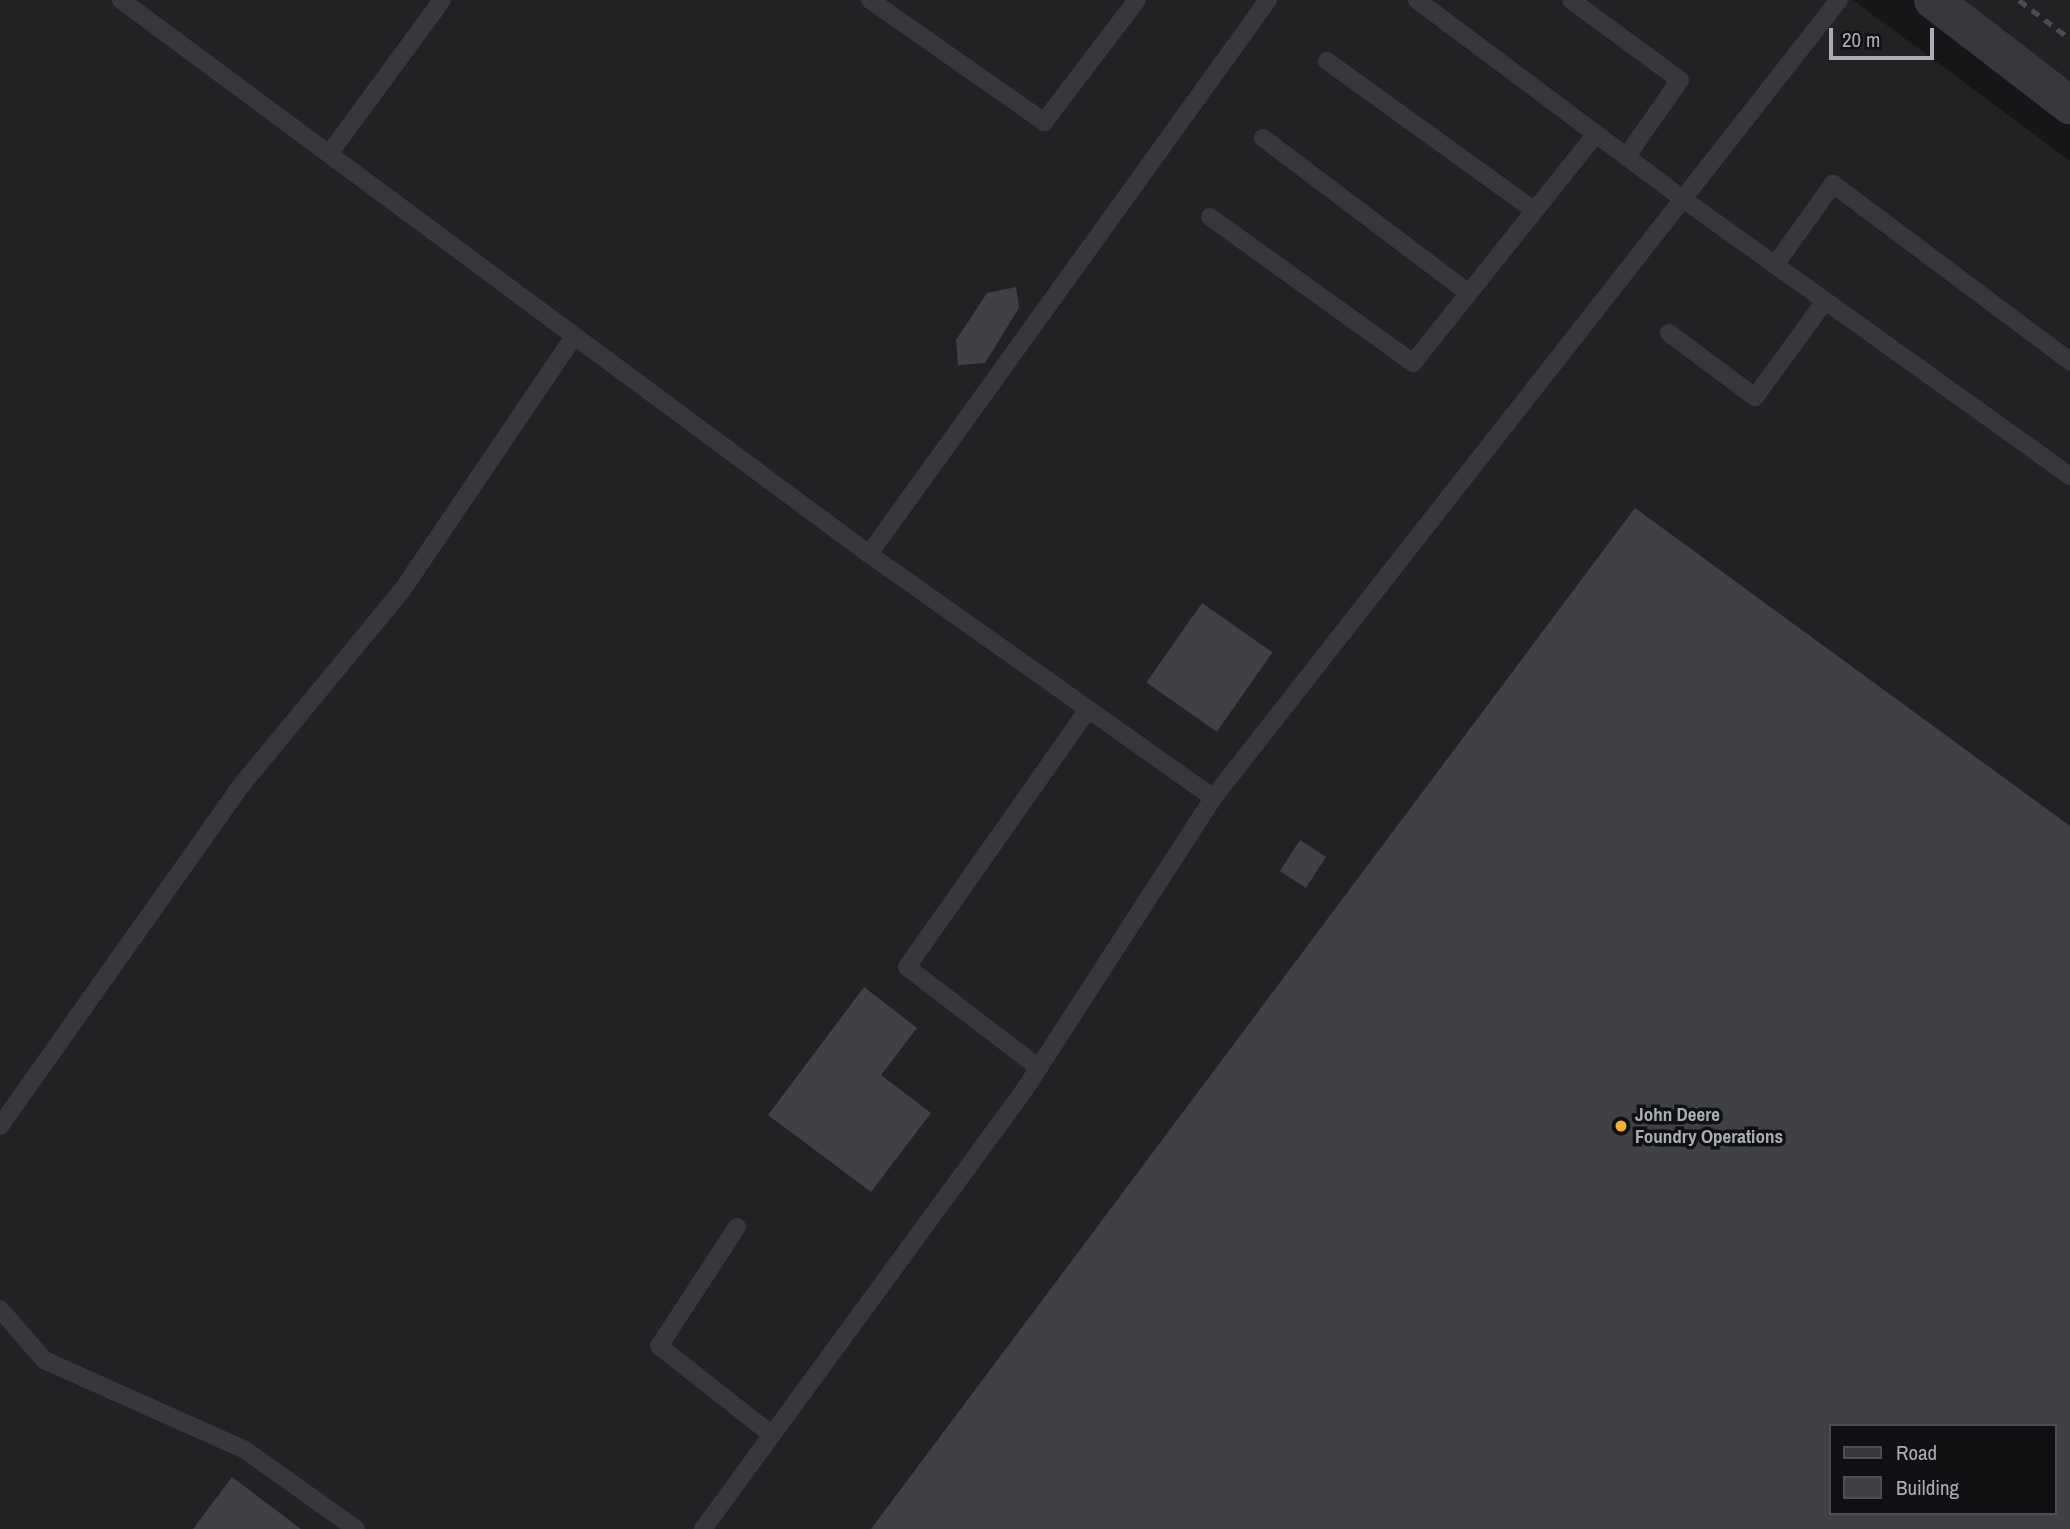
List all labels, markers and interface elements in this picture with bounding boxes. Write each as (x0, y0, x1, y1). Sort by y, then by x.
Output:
scale bar (1832, 14, 1937, 58)
text: 20 m (1842, 25, 1880, 54)
place label: John Deere Foundry Operations (1635, 1104, 1783, 1148)
marker: John Deere Foundry Operations (1613, 1118, 1629, 1134)
legend (1828, 1424, 2056, 1515)
text: Road (1896, 1438, 1937, 1467)
text: Building (1896, 1473, 1959, 1502)

